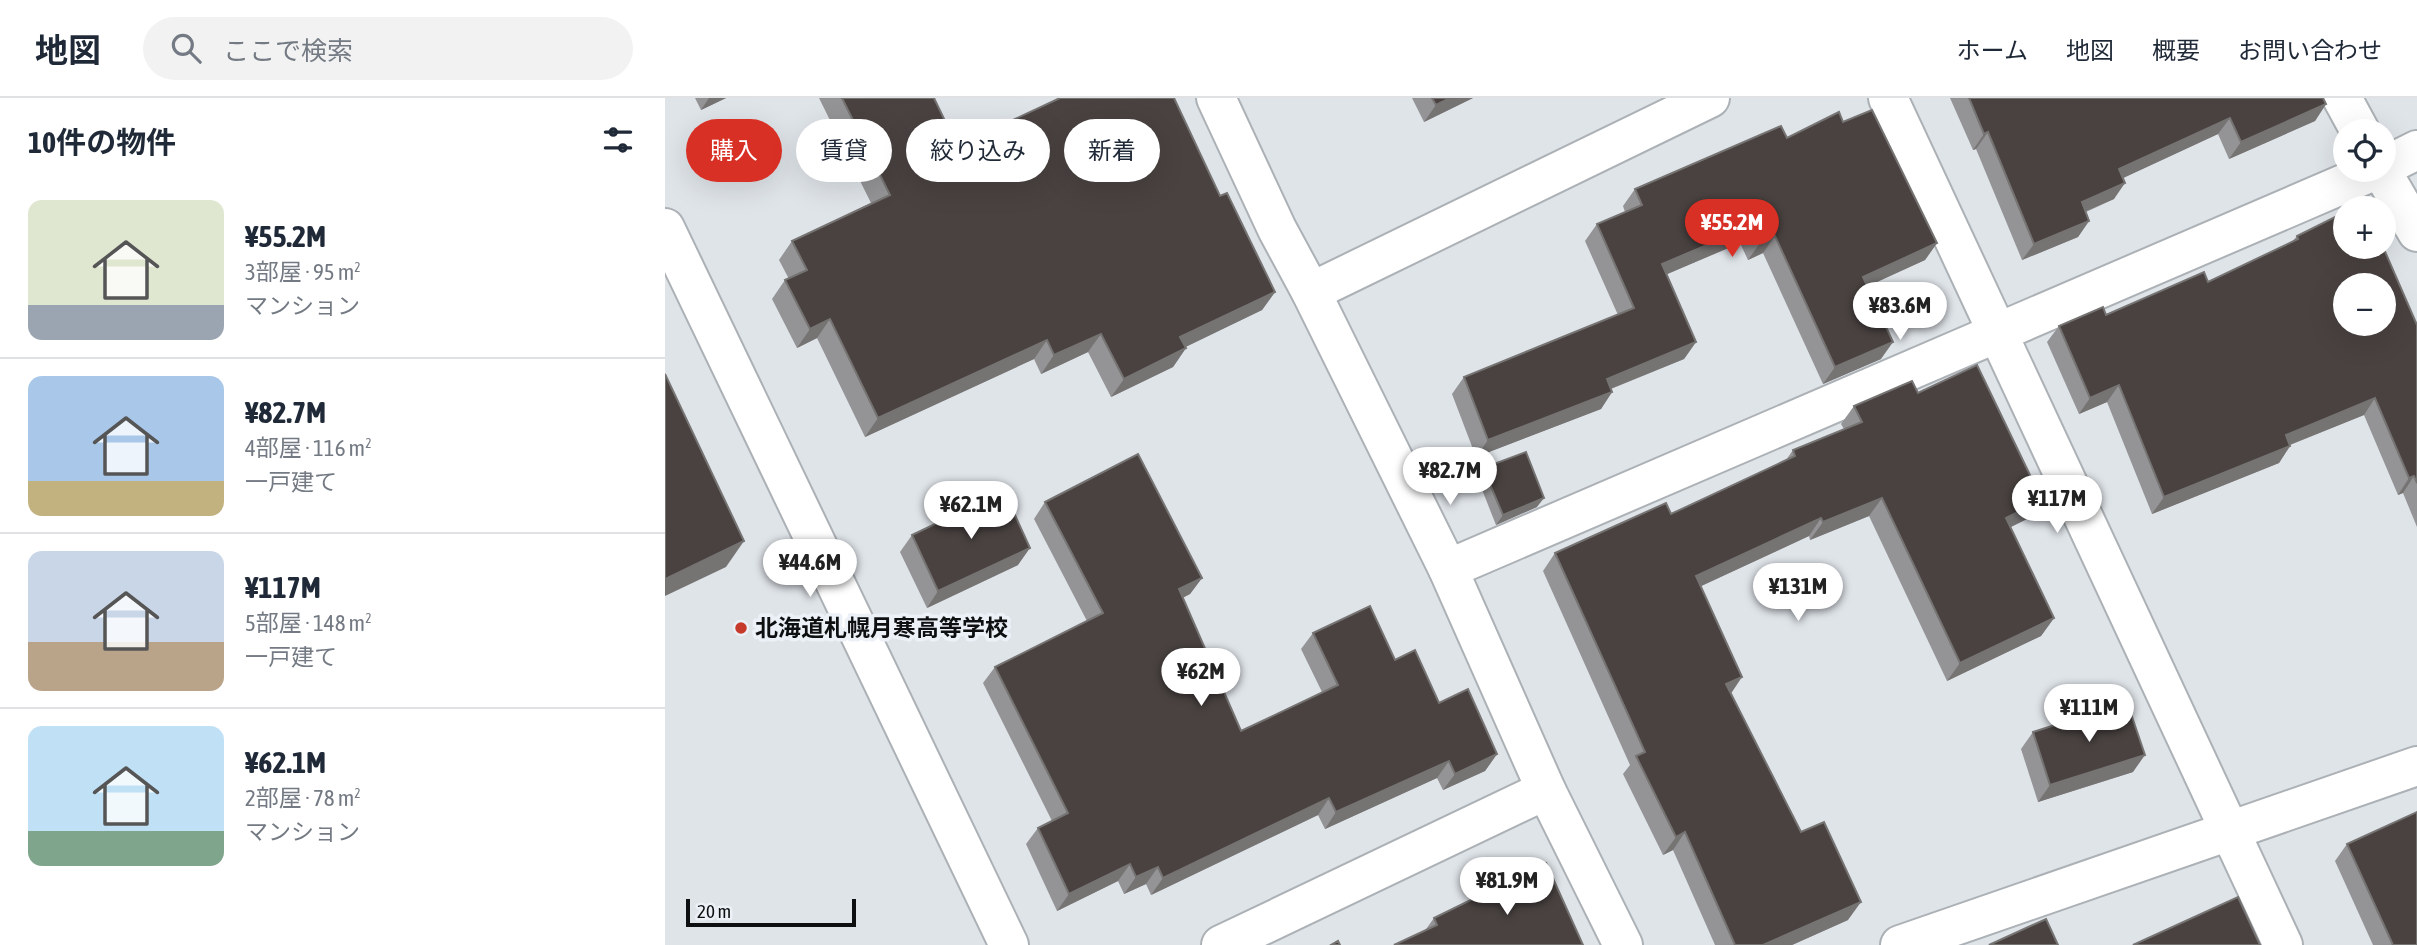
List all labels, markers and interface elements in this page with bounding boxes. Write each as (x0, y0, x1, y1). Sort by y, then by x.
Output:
search box (143, 17, 633, 80)
icon: search (167, 29, 205, 67)
text: 地図 (35, 31, 101, 69)
text: ここで検索 (223, 36, 353, 66)
text: ホーム (1957, 37, 2028, 64)
text: 地図 (2066, 37, 2114, 64)
text: 概要 (2152, 37, 2200, 64)
text: お問い合わせ (2238, 37, 2382, 64)
chip: 購入 (686, 119, 782, 182)
chip: 賃貸 (796, 119, 892, 182)
chip: 絞り込み (906, 119, 1050, 182)
chip: 新着 (1064, 119, 1160, 182)
map controls (2333, 119, 2396, 336)
button: locate (2333, 119, 2396, 182)
icon: filters (599, 121, 637, 159)
text: 10件の物件 (28, 125, 176, 159)
button: + (2333, 196, 2396, 259)
pin: ¥55.2M (1675, 200, 1789, 259)
text: ¥55.2M (1701, 209, 1763, 235)
text: ¥55.2M (245, 219, 326, 253)
icon: home (84, 228, 168, 312)
text: 3部屋 · 95 m² (245, 259, 361, 285)
button: − (2333, 273, 2396, 336)
pin: ¥83.6M (1843, 282, 1957, 342)
text: ¥83.6M (1869, 292, 1931, 318)
text: マンション (245, 293, 360, 319)
text: ¥82.7M (245, 395, 326, 429)
icon: home (84, 404, 168, 488)
text: 4部屋 · 116 m² (245, 435, 372, 461)
pin: ¥82.7M (1393, 448, 1507, 507)
text: ¥82.7M (1419, 457, 1481, 483)
text: 一戸建て (245, 469, 337, 495)
pin: ¥117M (2008, 476, 2106, 535)
pin: ¥62.1M (914, 482, 1028, 541)
text: ¥117M (2028, 485, 2086, 511)
text: ¥62.1M (940, 491, 1002, 517)
pin: ¥44.6M (753, 540, 867, 599)
text: ¥44.6M (779, 549, 841, 575)
pin: ¥131M (1749, 564, 1847, 623)
text: ¥117M (245, 570, 321, 604)
text: ¥131M (1769, 573, 1827, 599)
icon: home (84, 579, 168, 663)
text: 5部屋 · 148 m² (245, 610, 372, 636)
place label: 北海道札幌月寒高等学校 (755, 615, 1008, 641)
marker: 北海道札幌月寒高等学校 (733, 620, 749, 636)
text: 一戸建て (245, 644, 337, 670)
pin: ¥62M (1160, 648, 1242, 708)
text: ¥62M (1177, 658, 1225, 684)
pin: ¥111M (2040, 684, 2138, 744)
text: ¥111M (2060, 694, 2118, 720)
text: ¥62.1M (245, 745, 326, 779)
icon: home (84, 754, 168, 838)
text: 2部屋 · 78 m² (245, 785, 361, 811)
text: マンション (245, 819, 360, 845)
pin: ¥81.9M (1450, 858, 1564, 917)
text: ¥81.9M (1476, 867, 1538, 893)
scale bar (686, 896, 856, 928)
text: 20 m (697, 900, 731, 922)

